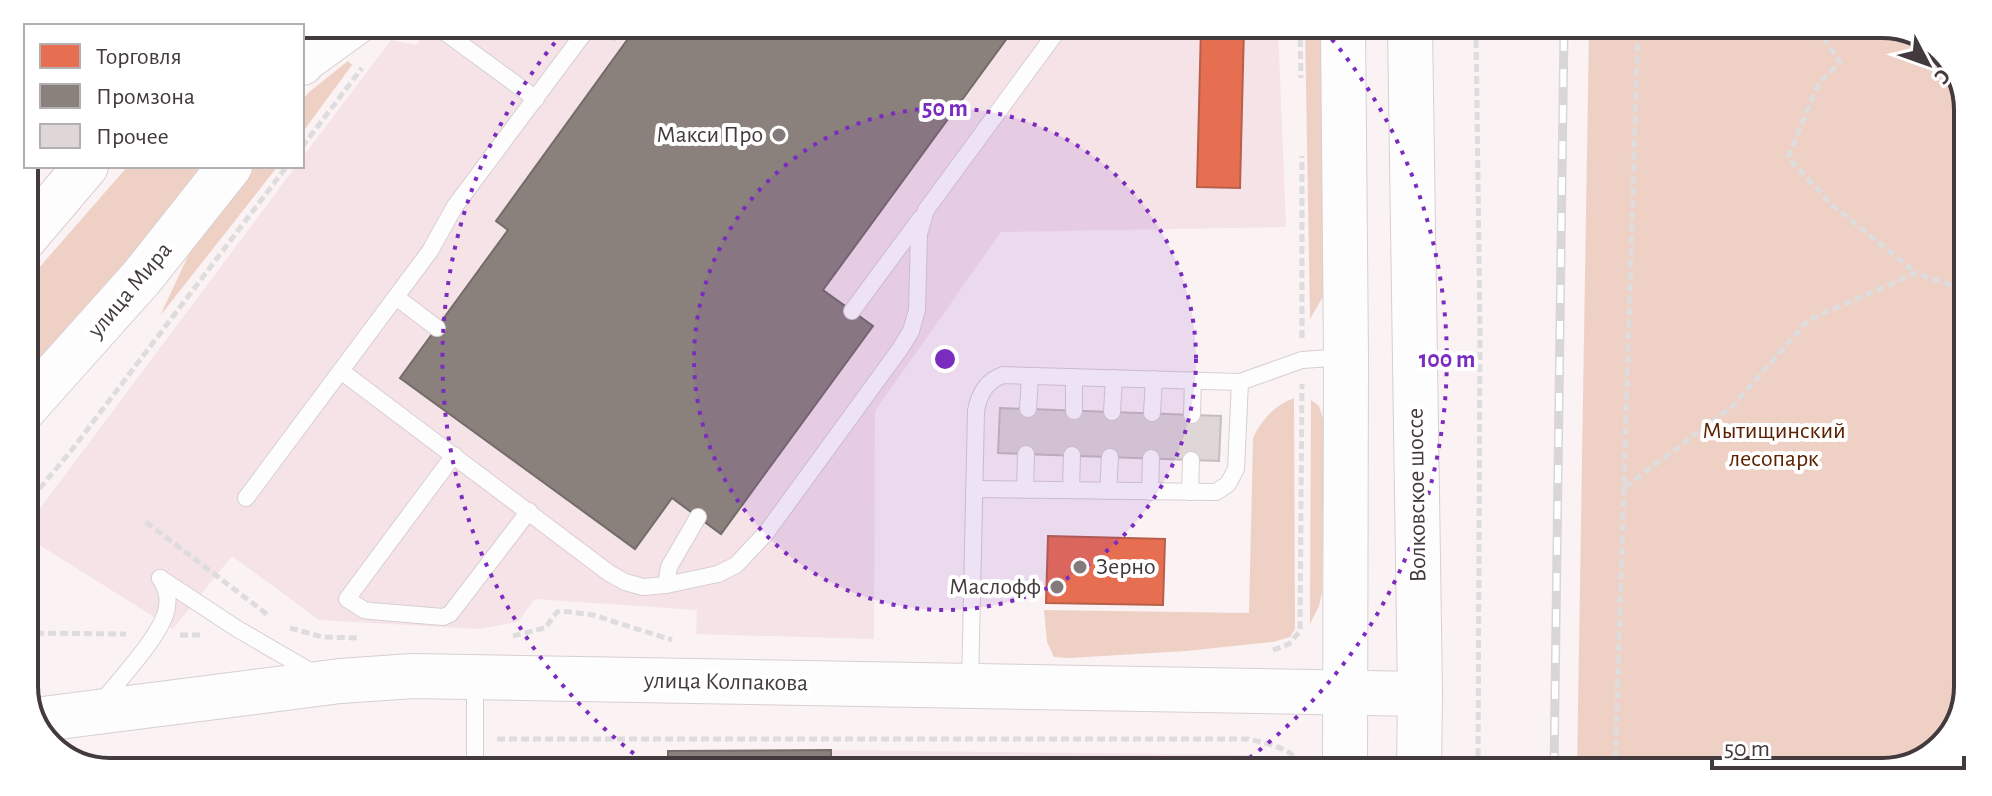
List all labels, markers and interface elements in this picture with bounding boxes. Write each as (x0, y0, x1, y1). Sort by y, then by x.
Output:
legend (24, 24, 304, 168)
north arrow (1888, 24, 1968, 104)
text: Торговля (96, 45, 182, 69)
text: С (1930, 65, 1955, 88)
text: Промзона (96, 85, 195, 109)
text: 50 m (922, 97, 968, 121)
place label: Макси Про (656, 123, 763, 147)
text: Прочее (96, 125, 169, 149)
marker: Макси Про (770, 126, 788, 144)
street label: улица Мира (83, 238, 177, 343)
centre of rings (931, 345, 959, 373)
text: 100 m (1419, 348, 1475, 372)
street label: Волковское шоссе (1403, 408, 1431, 582)
park label: Мытищинский лесопарк (1702, 419, 1846, 471)
place label: Зерно (1096, 555, 1156, 579)
marker: Зерно (1071, 558, 1089, 576)
place label: Маслофф (949, 575, 1041, 599)
marker: Маслофф (1048, 578, 1066, 596)
street label: улица Колпакова (643, 669, 808, 695)
scale bar (1712, 720, 1964, 770)
text: 50 m (1724, 737, 1770, 761)

